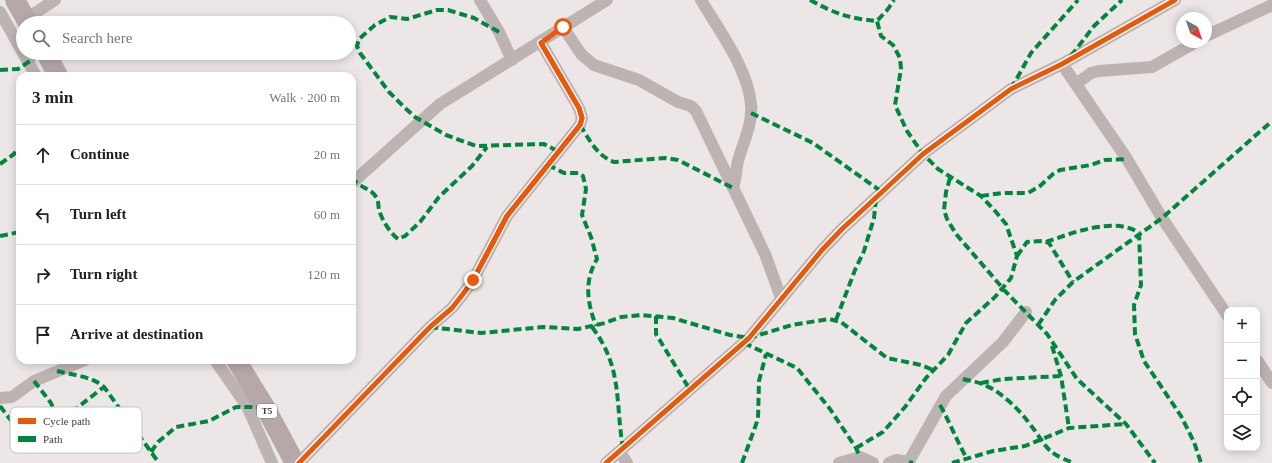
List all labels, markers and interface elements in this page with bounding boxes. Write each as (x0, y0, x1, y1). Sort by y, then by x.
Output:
north arrow (1176, 12, 1212, 48)
search box (16, 16, 356, 60)
route start (554, 18, 572, 36)
icon: search (30, 27, 52, 49)
text: Search here (62, 30, 132, 46)
text: 3 min (32, 88, 73, 107)
text: Walk · 200 m (269, 90, 340, 105)
icon: ahead (32, 144, 54, 166)
text: Continue (70, 146, 129, 162)
text: 20 m (314, 147, 340, 162)
icon: left (32, 204, 54, 226)
text: Turn left (70, 206, 127, 222)
text: 60 m (314, 207, 340, 222)
icon: right (32, 264, 54, 286)
text: Turn right (70, 266, 137, 282)
text: 120 m (307, 267, 340, 282)
route end (464, 271, 482, 289)
map controls (1224, 307, 1260, 451)
button: + (1224, 307, 1260, 343)
icon: arrive (32, 324, 54, 346)
text: Arrive at destination (70, 326, 203, 342)
button: − (1224, 343, 1260, 379)
button: locate (1224, 379, 1260, 415)
road number: T5 (257, 404, 277, 418)
legend (10, 407, 142, 453)
text: Cycle path (43, 415, 91, 427)
button: layers (1224, 415, 1260, 451)
text: Path (43, 433, 63, 445)

